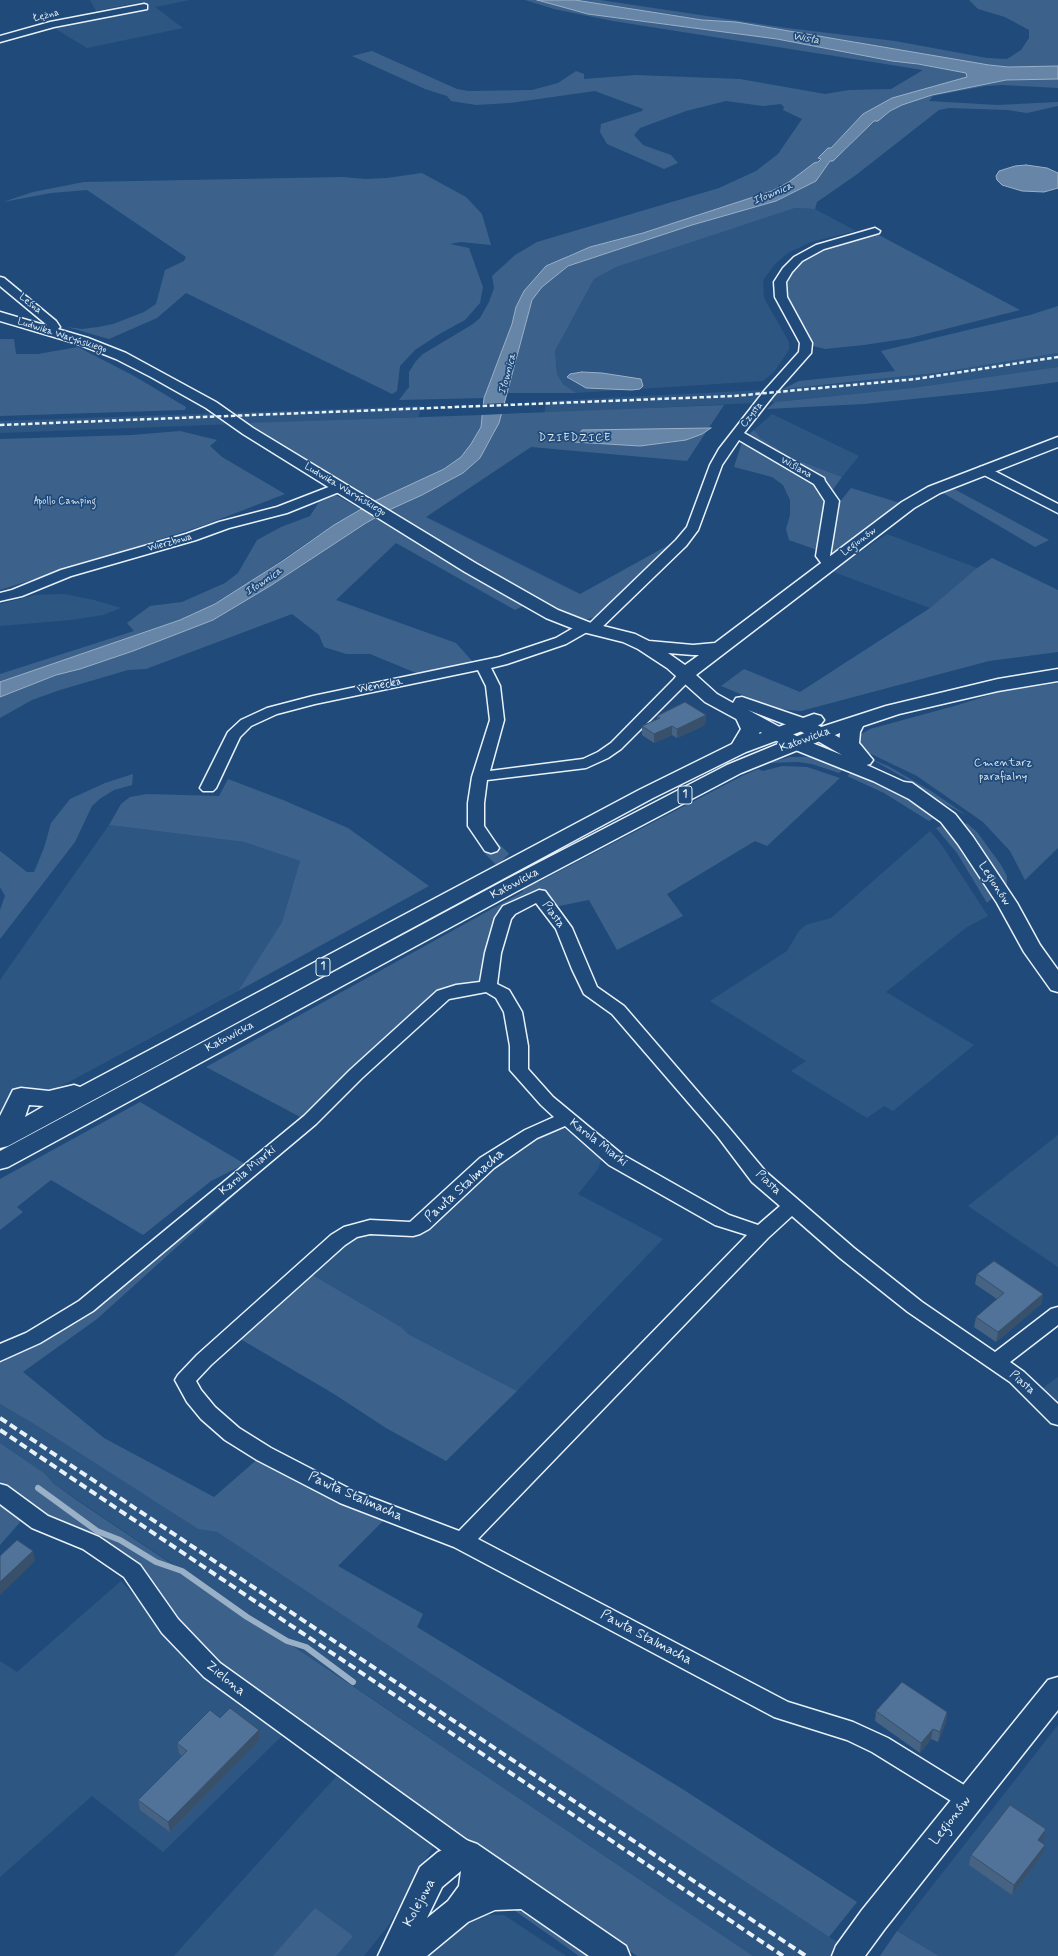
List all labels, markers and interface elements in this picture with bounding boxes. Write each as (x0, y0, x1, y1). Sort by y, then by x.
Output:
street label: Łężna (32, 7, 60, 25)
water label: Wisła (792, 30, 820, 48)
water label: Iłownica (751, 180, 795, 208)
street label: Leśna (16, 291, 44, 317)
street label: Ludwika Waryńskiego (16, 316, 108, 356)
water label: Iłownica (496, 352, 520, 396)
street label: Czysta (738, 400, 766, 430)
district label: DZIEDZICE (540, 432, 610, 446)
street label: Wiślana (778, 455, 814, 481)
street label: Ludwika Waryńskiego (302, 461, 388, 519)
park label: Apollo Camping (34, 496, 96, 508)
street label: Legionów (839, 525, 879, 559)
street label: Wierzbowa (146, 531, 194, 555)
water label: Iłownica (243, 565, 285, 599)
street label: Wenecka (356, 674, 404, 698)
street label: Katowicka (778, 724, 832, 756)
park label: Cmentarz parafialny (974, 756, 1032, 784)
road number: 1 (678, 786, 692, 804)
street label: Legionów (975, 859, 1013, 909)
street label: Katowicka (488, 865, 542, 903)
street label: Piasta (538, 899, 568, 931)
road number: 1 (316, 958, 330, 976)
street label: Katowicka (203, 1018, 257, 1056)
street label: Karola Miarki (566, 1116, 630, 1170)
street label: Karola Miarki (217, 1143, 279, 1199)
street label: Pawła Stalmacha (422, 1146, 508, 1226)
street label: Piasta (752, 1168, 784, 1198)
street label: Piasta (1006, 1368, 1038, 1398)
street label: Pawła Stalmacha (305, 1469, 405, 1525)
street label: Pawła Stalmacha (597, 1607, 695, 1669)
street label: Zielona (201, 1658, 249, 1700)
street label: Legionów (927, 1793, 975, 1849)
street label: Kolejowa (400, 1876, 440, 1930)

